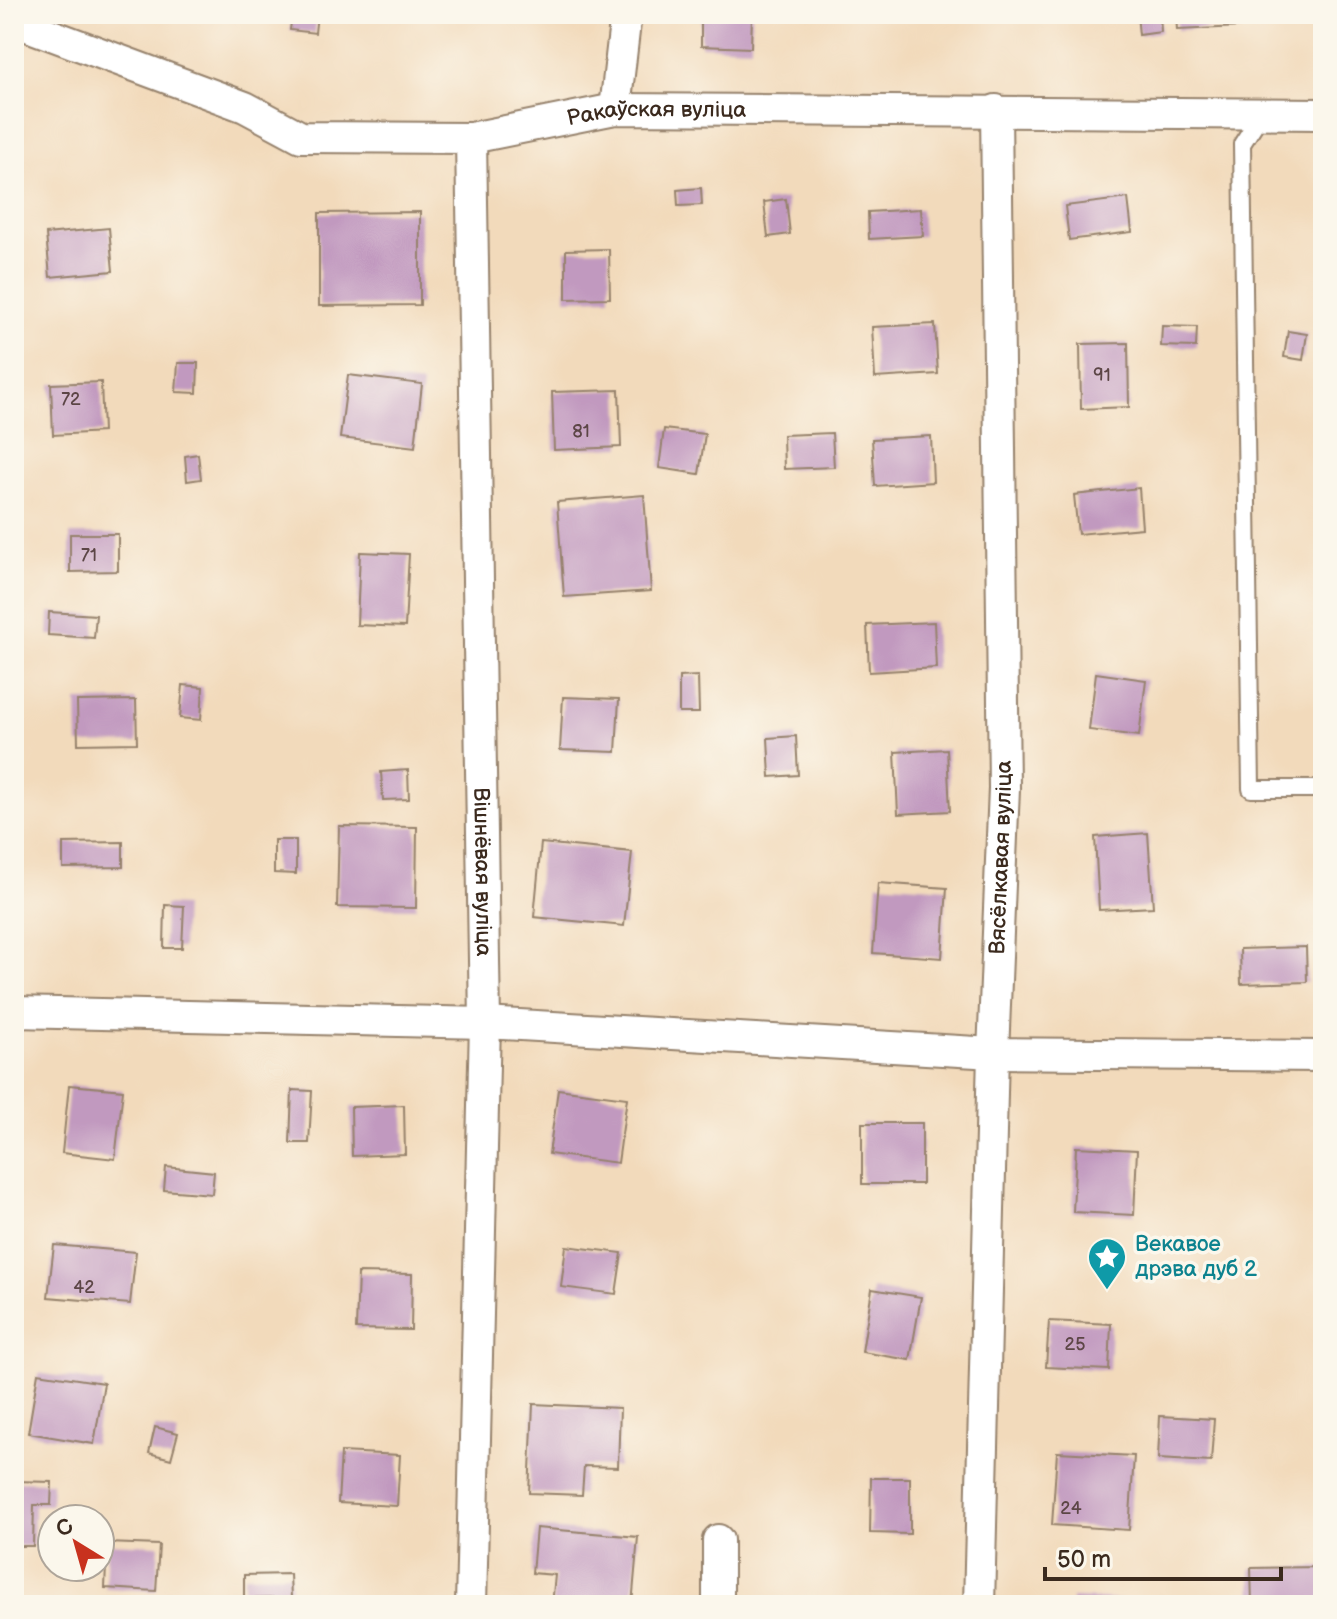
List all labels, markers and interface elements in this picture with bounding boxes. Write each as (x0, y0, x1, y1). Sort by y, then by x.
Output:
street label: Ракаўская вуліца (564, 95, 746, 132)
house number: 91 (1093, 365, 1111, 386)
house number: 72 (61, 389, 81, 410)
house number: 81 (572, 421, 590, 442)
house number: 71 (81, 545, 97, 566)
street label: Вясёлкавая вуліца (984, 760, 1018, 955)
street label: Вішнёвая вуліца (468, 787, 497, 957)
place label: Векавое дрэва дуб 2 (1135, 1231, 1257, 1283)
place icon: Векавое дрэва дуб 2 (1086, 1236, 1128, 1291)
house number: 42 (73, 1277, 95, 1298)
house number: 25 (1065, 1334, 1085, 1355)
house number: 24 (1060, 1498, 1082, 1519)
north arrow (36, 1503, 116, 1583)
text: С (51, 1513, 79, 1544)
scale bar (1045, 1531, 1281, 1581)
text: 50 m (1057, 1545, 1111, 1574)

